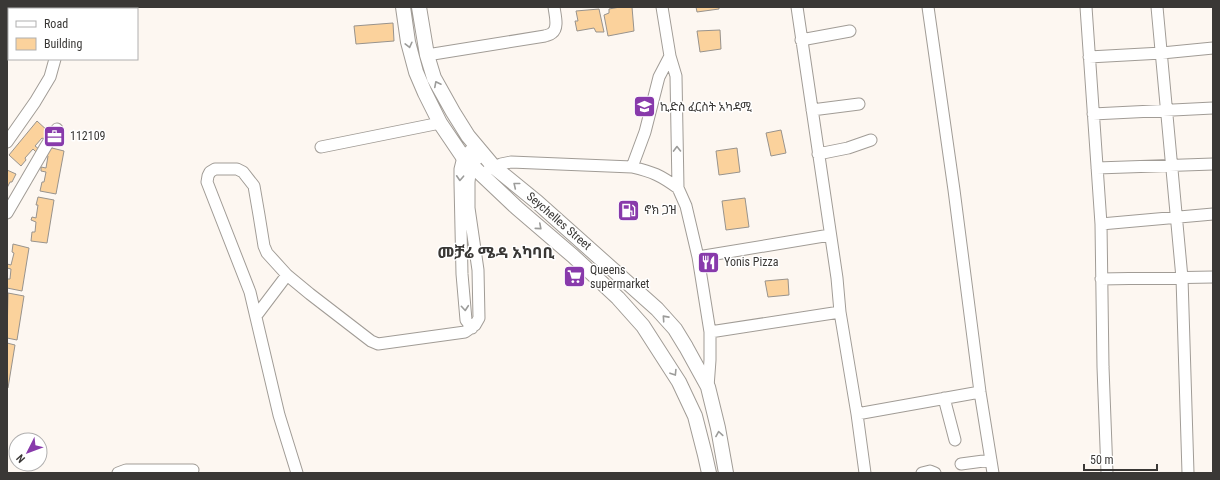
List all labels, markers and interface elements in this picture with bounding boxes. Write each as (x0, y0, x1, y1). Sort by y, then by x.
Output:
legend (8, 8, 138, 60)
text: Road (44, 17, 68, 31)
text: Building (44, 37, 82, 51)
one-way arrow (404, 42, 413, 49)
one-way arrow (434, 80, 442, 88)
school or university icon: ኪድስ ፈርስት አካዳሚ (632, 94, 658, 120)
place label: ኪድስ ፈርስት አካዳሚ (660, 100, 752, 114)
office icon: 112109 (42, 123, 68, 149)
place label: 112109 (70, 129, 106, 143)
one-way arrow (673, 146, 681, 152)
one-way arrow (456, 175, 464, 181)
one-way arrow (514, 183, 521, 190)
street label: Seychelles Street (524, 189, 595, 253)
fuel station icon: ኖክ ጋዝ (616, 197, 642, 223)
place label: ኖክ ጋዝ (644, 203, 677, 217)
one-way arrow (534, 222, 542, 229)
district label: መቻሬ ሜዳ አካባቢ (438, 243, 554, 262)
restaurant icon: Yonis Pizza (695, 249, 721, 275)
place label: Yonis Pizza (724, 255, 779, 269)
place label: Queens supermarket (590, 263, 650, 291)
supermarket icon: Queens supermarket (561, 264, 587, 290)
one-way arrow (461, 305, 470, 311)
one-way arrow (663, 316, 670, 323)
one-way arrow (669, 369, 676, 376)
one-way arrow (716, 431, 724, 438)
north arrow (8, 432, 48, 472)
scale bar (1084, 446, 1157, 472)
text: N (14, 451, 28, 465)
text: 50 m (1090, 453, 1114, 467)

